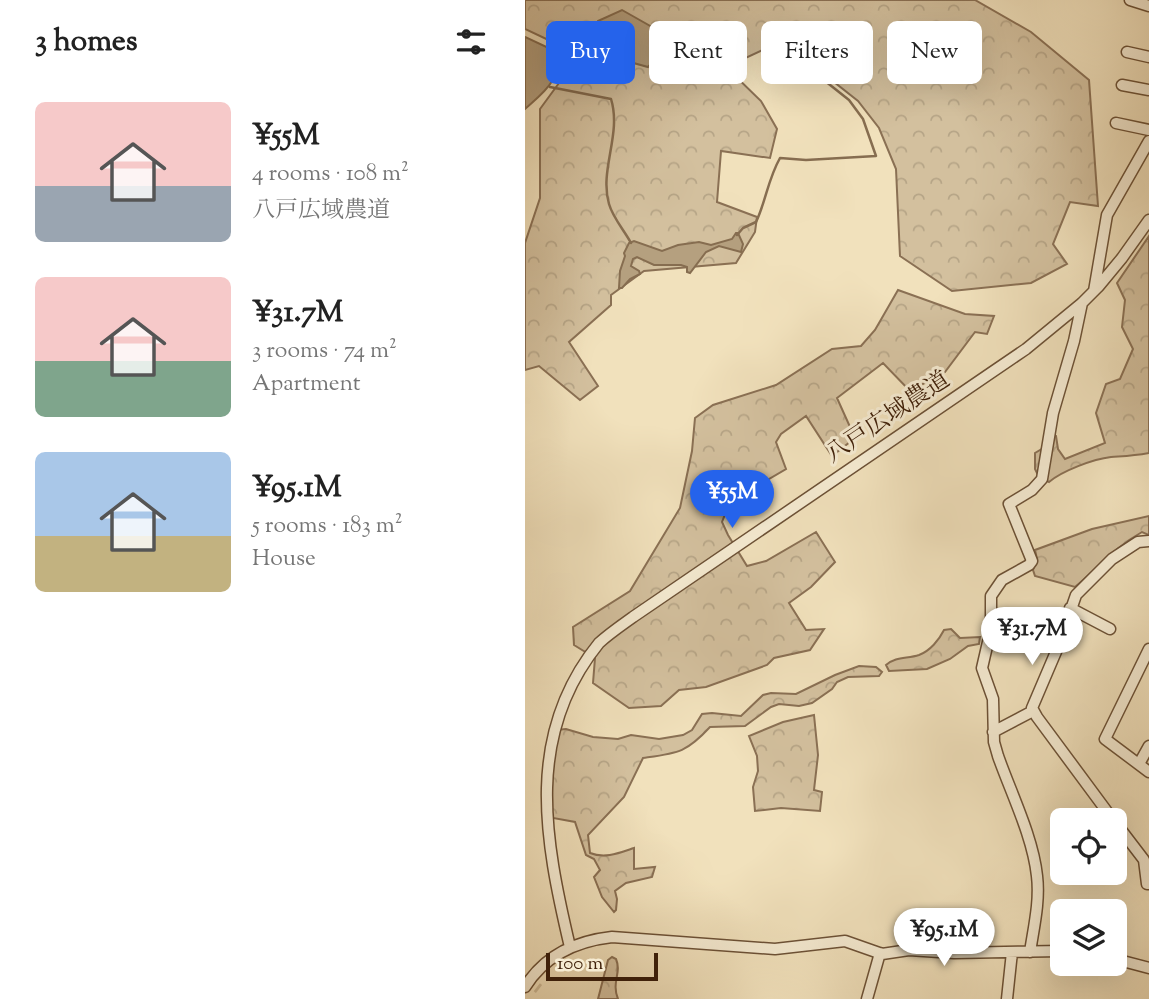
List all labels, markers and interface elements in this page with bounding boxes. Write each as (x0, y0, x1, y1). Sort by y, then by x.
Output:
text: 3 homes (35, 21, 138, 64)
chip: Buy (546, 21, 635, 84)
chip: Rent (649, 21, 747, 84)
chip: Filters (761, 21, 873, 84)
chip: New (887, 21, 982, 84)
icon: filters (452, 23, 490, 61)
text: ¥55M (252, 115, 320, 158)
icon: home (91, 130, 175, 214)
text: 4 rooms · 108 m² (252, 158, 409, 191)
text: 八戸広域農道 (252, 195, 390, 228)
text: ¥31.7M (252, 292, 343, 335)
icon: home (91, 305, 175, 389)
text: 3 rooms · 74 m² (252, 335, 397, 368)
street label: 八戸広域農道 (819, 364, 957, 472)
text: Apartment (252, 368, 361, 401)
text: ¥95.1M (252, 467, 342, 510)
pin: ¥55M (691, 470, 773, 530)
text: ¥55M (706, 476, 758, 509)
icon: home (91, 480, 175, 564)
text: 5 rooms · 183 m² (252, 510, 403, 543)
text: House (252, 543, 316, 576)
pin: ¥31.7M (975, 608, 1089, 667)
text: ¥31.7M (997, 613, 1067, 646)
map controls (1050, 808, 1127, 976)
button: locate (1050, 808, 1127, 885)
button: layers (1050, 899, 1127, 976)
pin: ¥95.1M (887, 908, 1001, 968)
text: ¥95.1M (910, 914, 978, 947)
scale bar (546, 950, 658, 982)
text: 100 m (557, 951, 603, 978)

